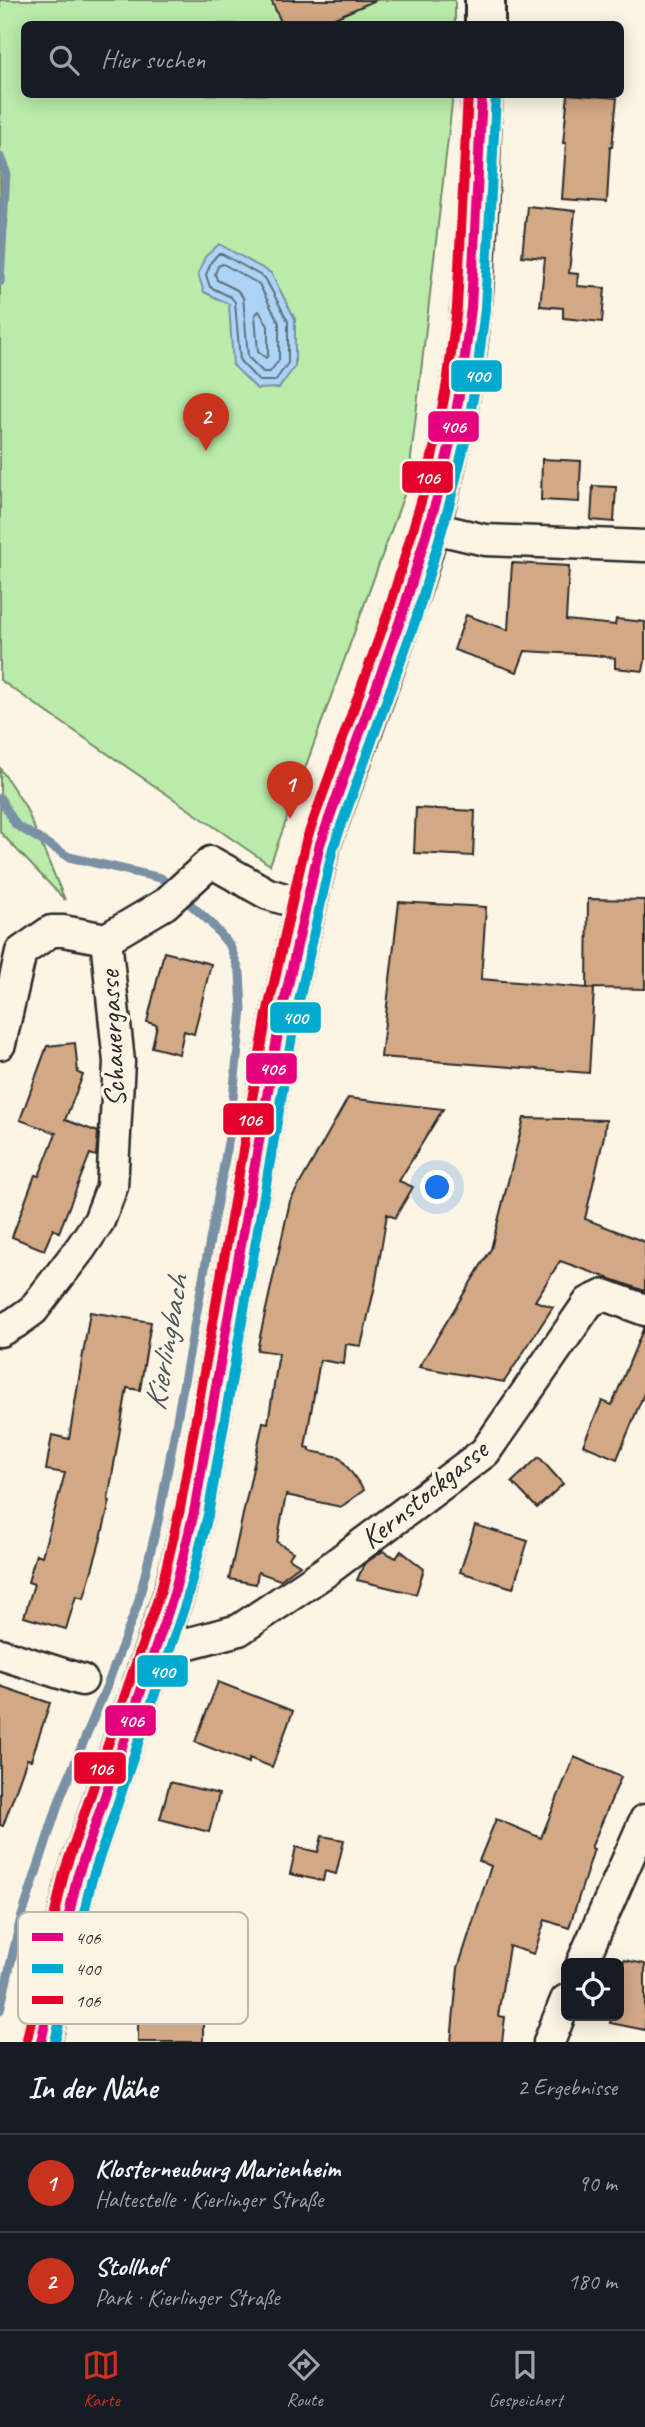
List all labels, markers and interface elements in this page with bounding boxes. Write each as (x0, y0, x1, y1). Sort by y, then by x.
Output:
search box (21, 21, 624, 98)
icon: search (45, 41, 83, 79)
text: Hier suchen (101, 43, 205, 76)
line badge: 400 (450, 359, 503, 393)
text: 400 (464, 364, 492, 388)
pin: 2 (183, 393, 229, 451)
line badge: 406 (427, 410, 480, 443)
text: 406 (440, 415, 468, 439)
line badge: 106 (401, 460, 454, 494)
text: 106 (414, 466, 442, 490)
pin: 1 (267, 761, 313, 819)
street label: Schauergasse (89, 967, 135, 1108)
line badge: 400 (269, 1001, 322, 1034)
text: 400 (282, 1006, 310, 1030)
line badge: 406 (245, 1052, 298, 1085)
text: 406 (259, 1057, 287, 1081)
line badge: 106 (222, 1102, 275, 1136)
text: 106 (236, 1108, 264, 1132)
your location (420, 1170, 454, 1204)
water label: Kierlingbach (134, 1270, 198, 1414)
street label: Kernstockgasse (353, 1430, 497, 1557)
line badge: 400 (136, 1654, 189, 1688)
text: 400 (149, 1660, 177, 1684)
line badge: 406 (104, 1704, 157, 1737)
text: 406 (118, 1709, 146, 1733)
line badge: 106 (73, 1751, 127, 1785)
text: 106 (87, 1757, 115, 1781)
legend (18, 1912, 248, 2024)
text: 406 (75, 1926, 102, 1950)
text: 400 (75, 1957, 102, 1981)
map controls (561, 1958, 624, 2021)
button: locate (561, 1958, 624, 2021)
text: 106 (75, 1989, 102, 2013)
text: In der Nähe (28, 2069, 157, 2107)
text: 2 Ergebnisse (517, 2073, 617, 2102)
text: Klosterneuburg Marienheim (95, 2152, 340, 2185)
text: 1 (46, 2169, 56, 2198)
text: 90 m (578, 2169, 617, 2198)
text: Haltestelle · Kierlinger Straße (95, 2185, 323, 2214)
text: Stollhof (95, 2250, 165, 2283)
text: 2 (46, 2267, 56, 2296)
text: 180 m (568, 2267, 617, 2296)
text: Park · Kierlinger Straße (95, 2283, 280, 2312)
tab: Karte (82, 2346, 120, 2412)
tab: Route (285, 2346, 323, 2412)
tab: Gespeichert (488, 2346, 562, 2412)

